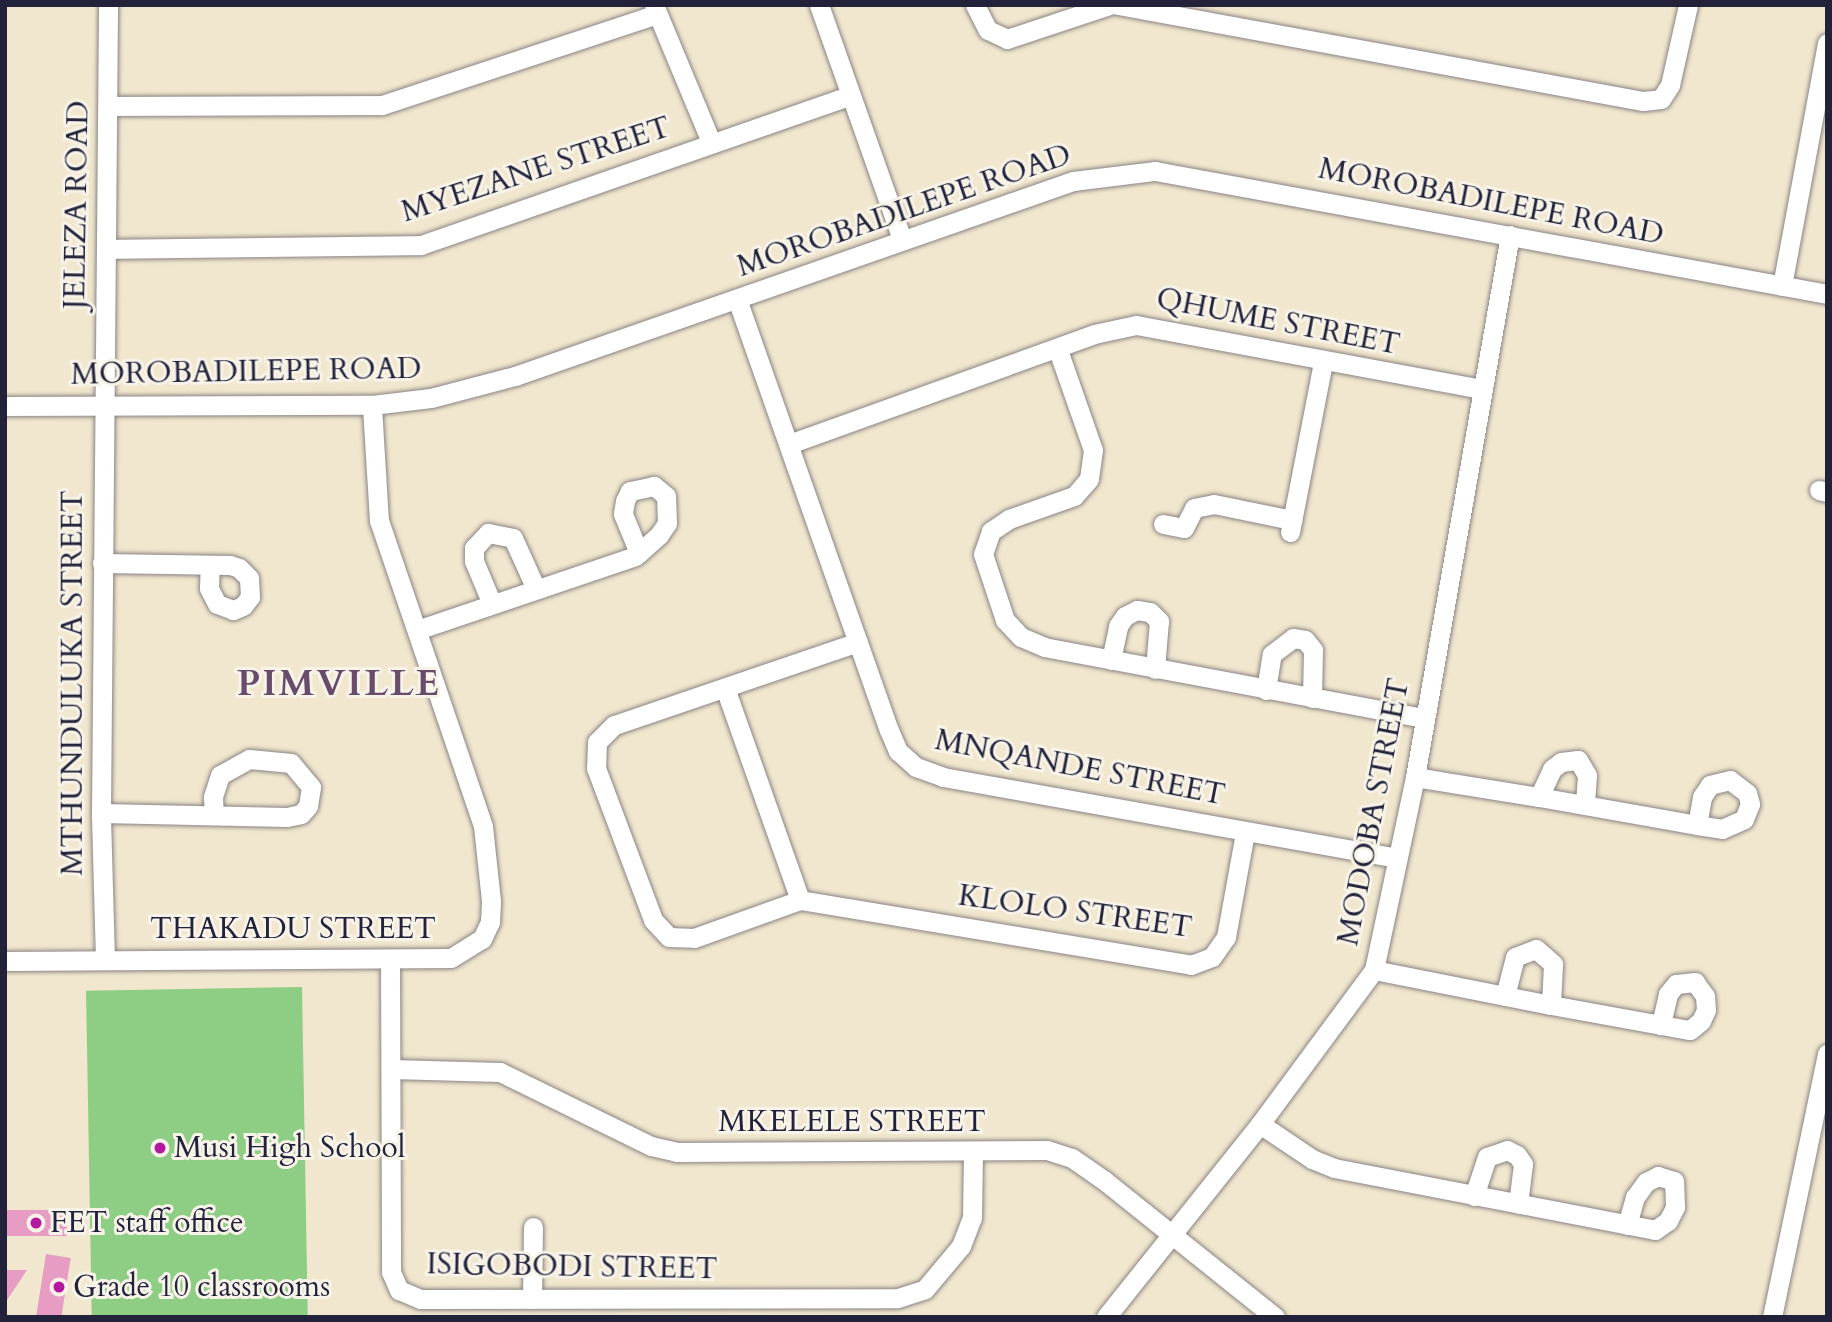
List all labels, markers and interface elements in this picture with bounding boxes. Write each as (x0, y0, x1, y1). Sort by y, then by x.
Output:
street label: JELEZA ROAD (57, 100, 97, 310)
street label: MYEZANE STREET (397, 109, 675, 231)
street label: MOROBADILEPE ROAD (732, 137, 1076, 285)
street label: MOROBADILEPE ROAD (1315, 151, 1667, 253)
street label: QHUME STREET (1153, 281, 1403, 363)
street label: MOROBADILEPE ROAD (70, 351, 422, 393)
street label: MTHUNDULUKA STREET (55, 490, 91, 876)
district label: PIMVILLE (238, 661, 440, 705)
street label: MODOBA STREET (1330, 675, 1418, 949)
street label: MNQANDE STREET (932, 722, 1228, 814)
street label: KLOLO STREET (956, 878, 1194, 946)
street label: THAKADU STREET (150, 911, 436, 947)
street label: MKELELE STREET (718, 1104, 986, 1140)
place label: Musi High School (174, 1130, 405, 1166)
marker: Musi High School (152, 1140, 168, 1156)
place label: FET staff office (50, 1205, 244, 1241)
marker: FET staff office (28, 1215, 44, 1231)
street label: ISIGOBODI STREET (426, 1246, 718, 1288)
place label: Grade 10 classrooms (73, 1269, 330, 1305)
marker: Grade 10 classrooms (51, 1279, 67, 1295)

